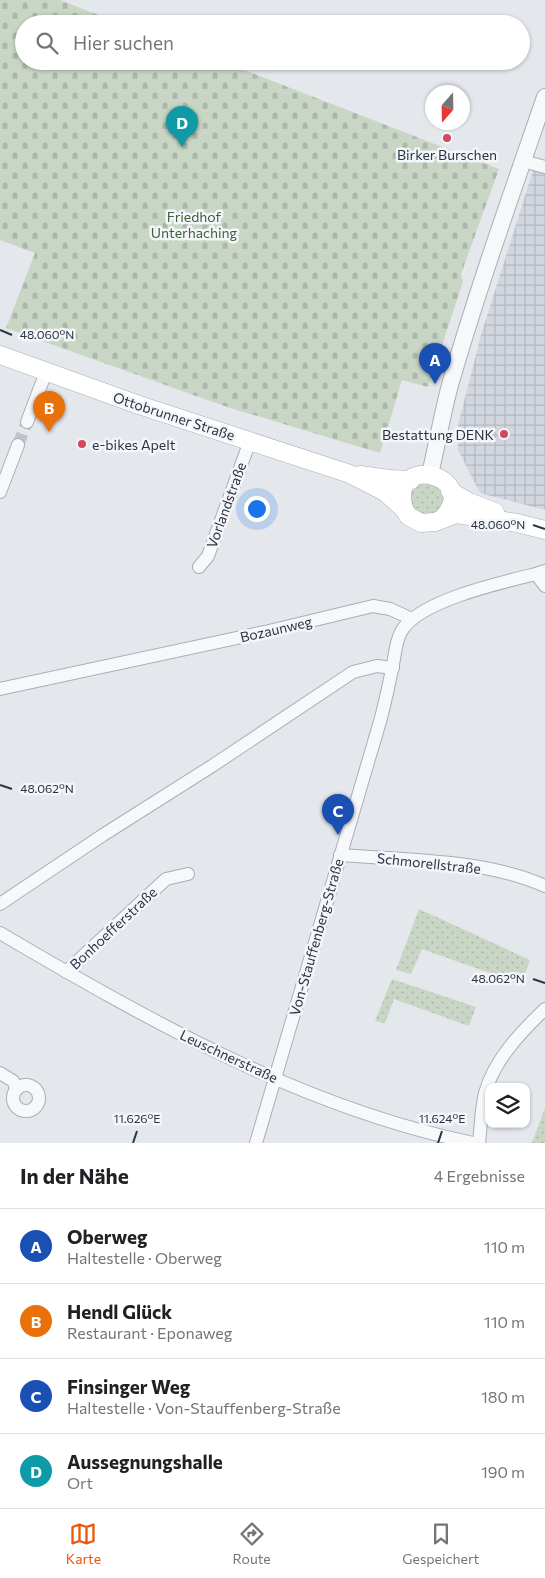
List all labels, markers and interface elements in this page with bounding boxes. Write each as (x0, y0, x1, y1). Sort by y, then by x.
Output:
search box (15, 15, 530, 70)
icon: search (33, 29, 61, 57)
text: Hier suchen (73, 31, 174, 54)
north arrow (425, 85, 470, 130)
pin: D (166, 106, 198, 147)
marker: Birker Burschen (441, 132, 453, 144)
place label: Birker Burschen (397, 146, 497, 163)
park label: Friedhof Unterhaching (151, 208, 238, 241)
text: 48.060°N (20, 327, 74, 341)
pin: A (419, 343, 451, 384)
street label: Ottobrunner Straße (111, 388, 237, 444)
pin: B (33, 391, 65, 432)
place label: Bestattung DENK (382, 426, 494, 443)
marker: Bestattung DENK (498, 428, 510, 440)
place label: e-bikes Apelt (92, 436, 176, 453)
marker: e-bikes Apelt (76, 438, 88, 450)
street label: Vorlandstraße (203, 460, 249, 550)
your location (244, 496, 270, 522)
text: 48.060°N (471, 517, 525, 531)
street label: Bozaunweg (238, 612, 314, 646)
text: 48.062°N (20, 781, 74, 795)
pin: C (322, 794, 354, 835)
street label: Schmorellstraße (376, 849, 482, 877)
street label: Von-Stauffenberg-Straße (285, 857, 347, 1017)
street label: Bonhoefferstraße (66, 883, 160, 973)
text: 48.062°N (471, 971, 525, 985)
street label: Leuschnerstraße (177, 1026, 281, 1086)
map controls (485, 1083, 530, 1128)
button: layers (485, 1083, 530, 1128)
text: 11.626°E (114, 1111, 160, 1125)
text: 11.624°E (419, 1111, 465, 1125)
text: In der Nähe (20, 1163, 129, 1188)
text: 4 Ergebnisse (434, 1166, 525, 1185)
text: Oberweg (67, 1225, 147, 1248)
text: A (30, 1237, 42, 1256)
text: 110 m (484, 1237, 525, 1256)
text: Haltestelle · Oberweg (67, 1248, 222, 1267)
text: Hendl Glück (67, 1300, 172, 1323)
text: B (31, 1312, 41, 1331)
text: 110 m (484, 1312, 525, 1331)
text: Restaurant · Eponaweg (67, 1323, 232, 1342)
text: Finsinger Weg (67, 1375, 190, 1398)
text: C (31, 1387, 41, 1406)
text: 180 m (481, 1387, 525, 1406)
text: Haltestelle · Von-Stauffenberg-Straße (67, 1398, 341, 1417)
text: Aussegnungshalle (67, 1450, 223, 1473)
text: D (30, 1462, 42, 1481)
text: 190 m (481, 1462, 525, 1481)
text: Ort (67, 1473, 93, 1492)
tab: Karte (66, 1520, 101, 1567)
tab: Route (233, 1520, 271, 1567)
tab: Gespeichert (402, 1520, 479, 1567)

